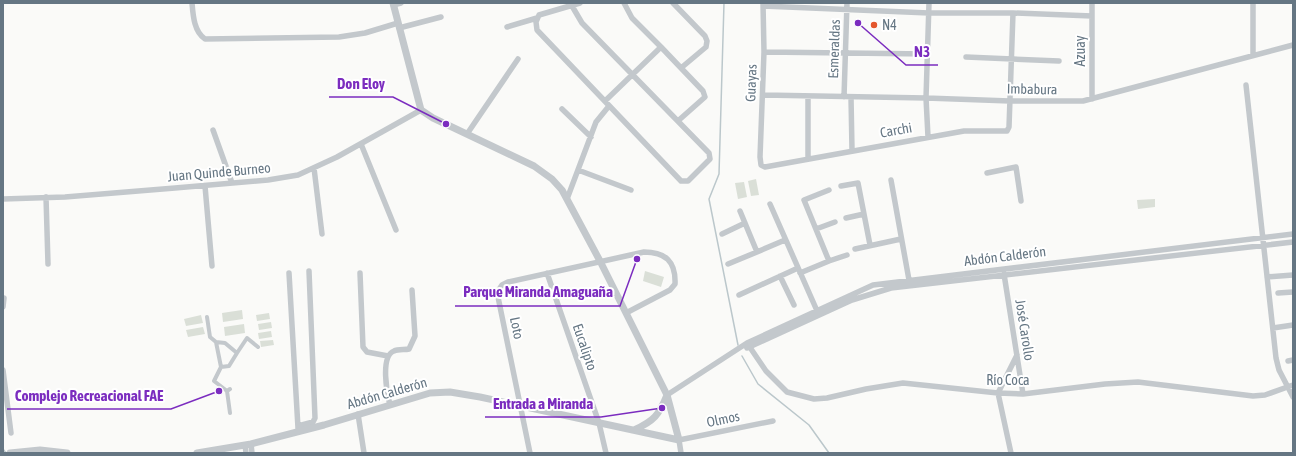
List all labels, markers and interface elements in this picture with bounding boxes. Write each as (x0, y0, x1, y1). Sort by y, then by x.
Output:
place label: N4 (882, 17, 897, 33)
street label: Esmeraldas (825, 19, 843, 79)
marker: N4 (869, 20, 879, 30)
street label: Azuay (1072, 35, 1088, 66)
callout: N3 (906, 38, 938, 65)
text: N3 (914, 43, 930, 60)
street label: Guayas (742, 64, 760, 102)
callout: Don Eloy (329, 70, 393, 97)
text: Don Eloy (337, 75, 386, 92)
street label: Imbabura (1007, 81, 1057, 97)
street label: Carchi (879, 119, 913, 141)
street label: Juan Quinde Burneo (167, 160, 271, 184)
street label: Abdón Calderón (963, 243, 1047, 269)
callout: Parque Miranda Amaguaña (455, 279, 620, 306)
text: Parque Miranda Amaguaña (463, 283, 613, 300)
street label: José Carollo (1012, 298, 1038, 362)
street label: Loto (507, 315, 527, 341)
street label: Eucalipto (570, 321, 600, 373)
street label: Río Coca (986, 372, 1030, 388)
street label: Abdón Calderón (345, 374, 429, 412)
callout: Complejo Recreacional FAE (7, 382, 171, 409)
text: Complejo Recreacional FAE (15, 387, 164, 404)
callout: Entrada a Miranda (485, 390, 601, 417)
text: Entrada a Miranda (493, 395, 593, 412)
street label: Olmos (705, 408, 741, 430)

